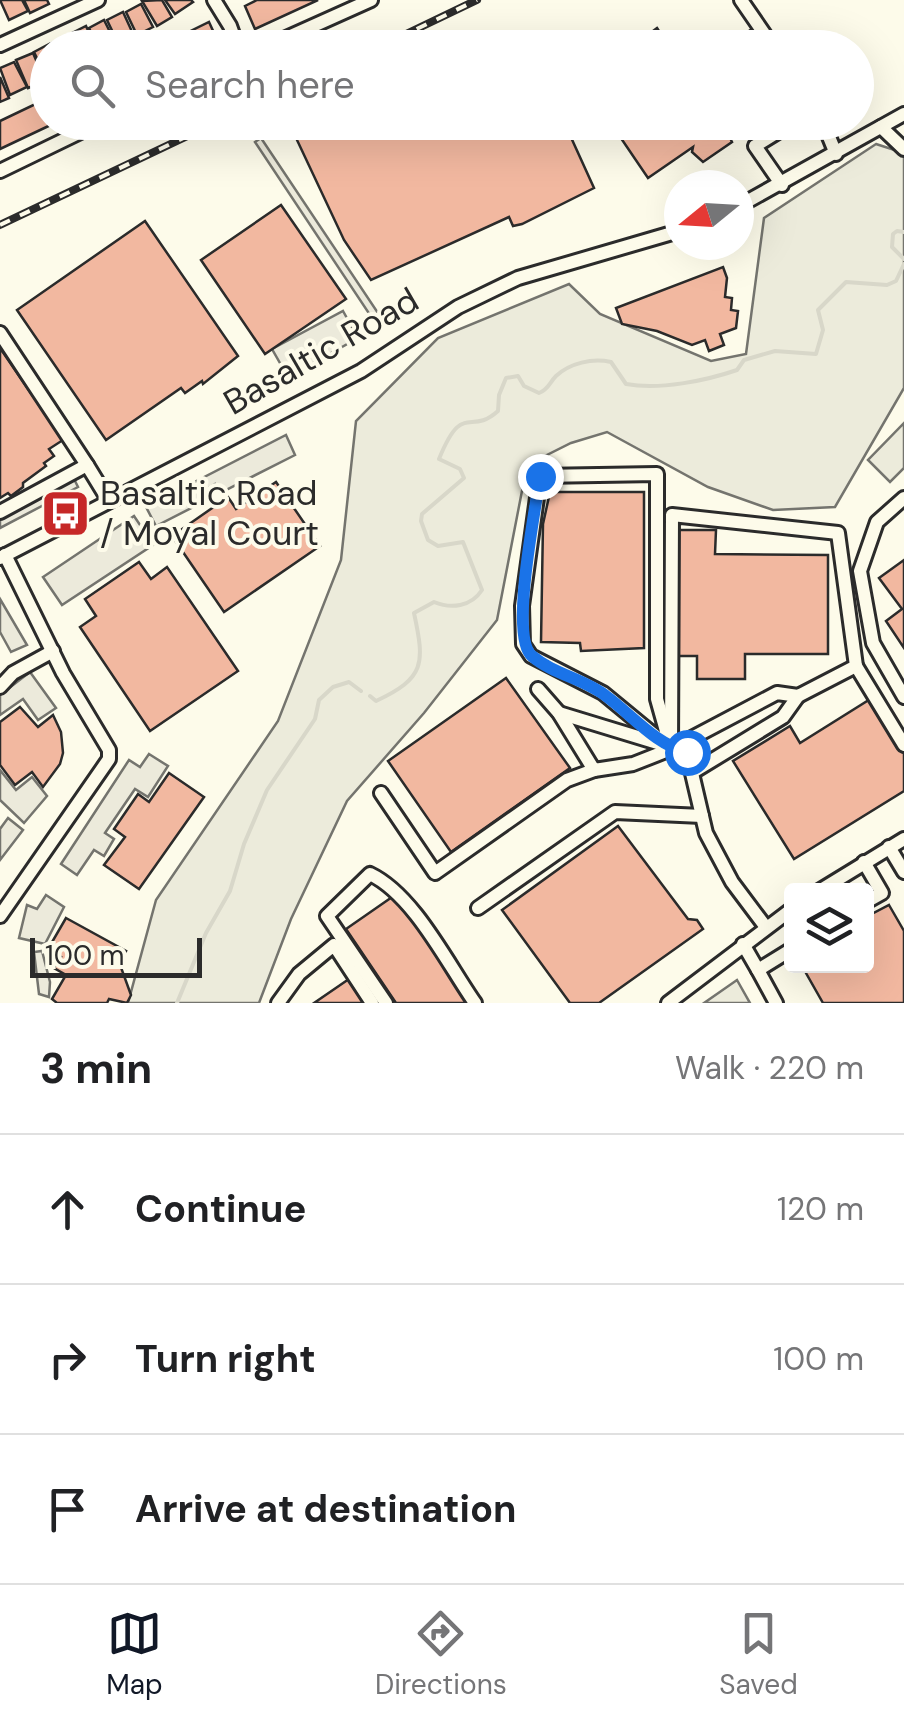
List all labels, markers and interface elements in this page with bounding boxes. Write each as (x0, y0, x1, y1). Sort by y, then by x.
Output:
search box (30, 30, 874, 140)
icon: search (65, 58, 120, 113)
text: Search here (145, 60, 355, 110)
north arrow (664, 170, 754, 260)
street label: Basaltic Road (215, 277, 427, 425)
route end (518, 454, 564, 500)
place label: Basaltic Road / Moyal Court (100, 470, 319, 556)
bus stop icon: Basaltic Road / Moyal Court (39, 487, 91, 539)
route start (665, 730, 711, 776)
map controls (784, 883, 874, 973)
button: layers (784, 883, 874, 973)
scale bar (30, 933, 202, 978)
text: 100 m (45, 937, 124, 974)
text: 3 min (40, 1041, 152, 1096)
text: Walk · 220 m (675, 1047, 864, 1089)
icon: ahead (40, 1182, 95, 1237)
text: Continue (135, 1184, 306, 1234)
text: 120 m (777, 1188, 864, 1230)
icon: right (40, 1332, 95, 1387)
text: Turn right (135, 1334, 316, 1384)
text: 100 m (773, 1338, 864, 1380)
icon: arrive (40, 1482, 95, 1537)
text: Arrive at destination (135, 1484, 517, 1534)
tab: Map (106, 1606, 163, 1703)
tab: Directions (375, 1606, 507, 1703)
tab: Saved (719, 1606, 798, 1703)

